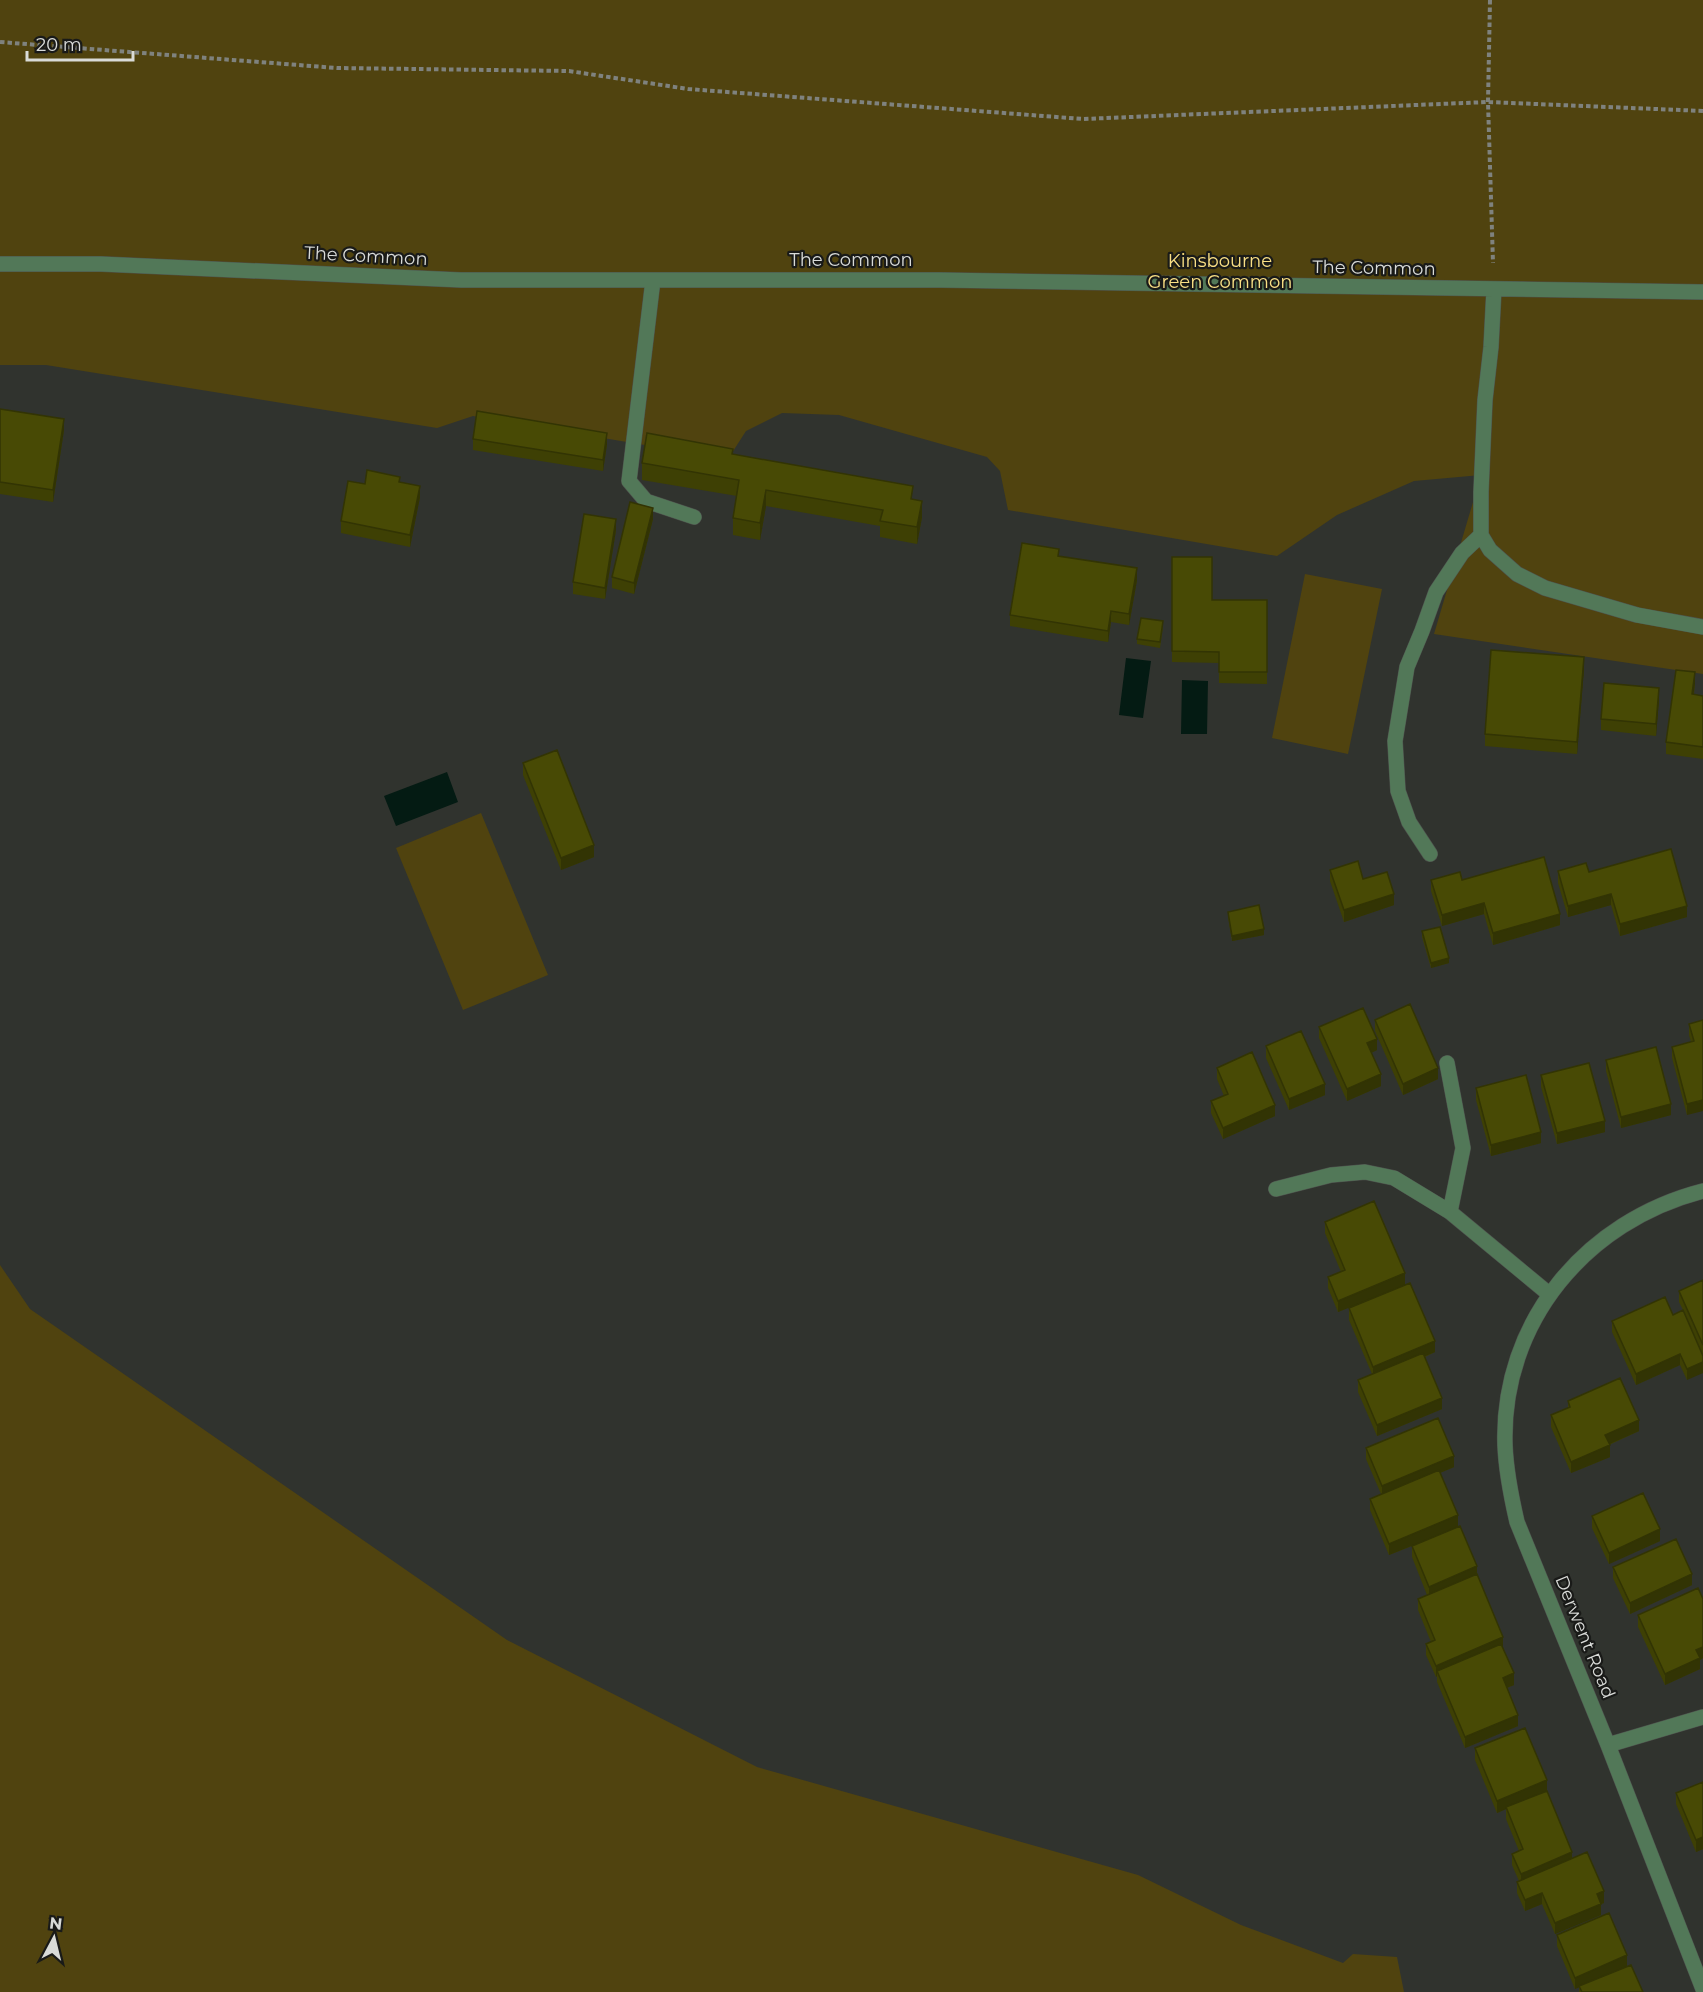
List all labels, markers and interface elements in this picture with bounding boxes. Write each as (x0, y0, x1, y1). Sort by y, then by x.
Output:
scale bar (27, 24, 134, 62)
text: 20 m (36, 34, 82, 56)
street label: The Common (304, 242, 428, 270)
street label: The Common (789, 249, 913, 271)
park label: Kinsbourne Green Common (1148, 250, 1292, 293)
street label: The Common (1312, 256, 1436, 280)
street label: Derwent Road (1550, 1572, 1620, 1702)
north arrow (24, 1908, 84, 1968)
text: N (48, 1913, 63, 1934)

